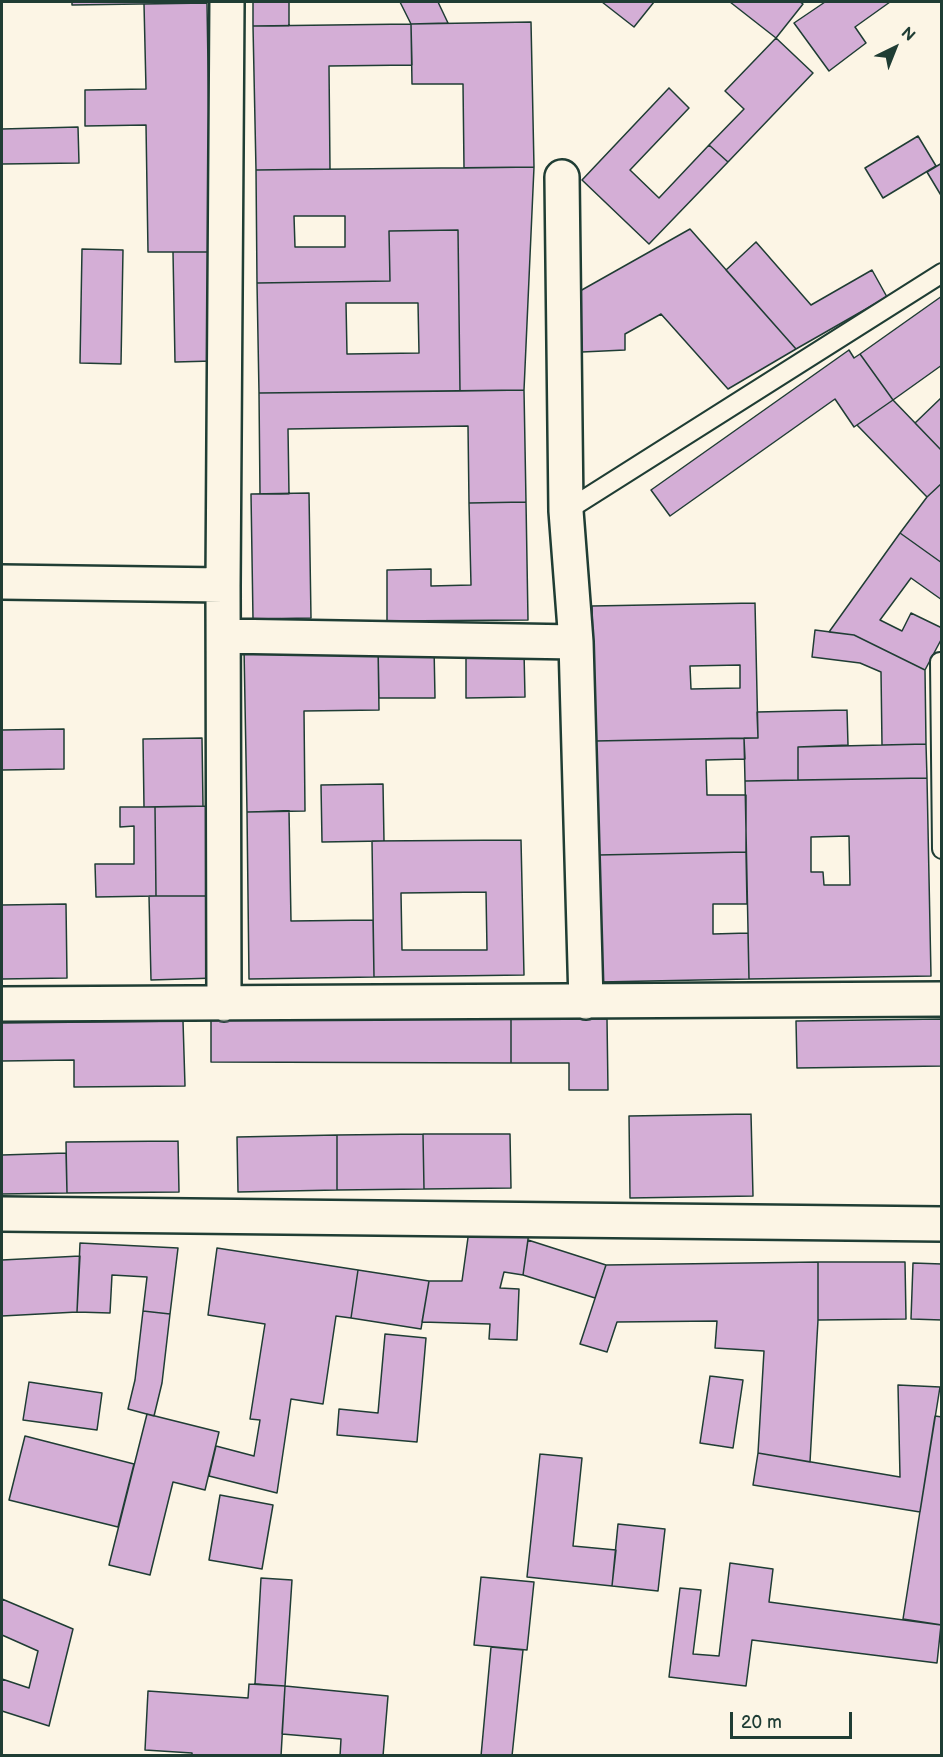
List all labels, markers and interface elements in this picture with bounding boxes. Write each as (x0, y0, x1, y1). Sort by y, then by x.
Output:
north arrow (865, 18, 925, 78)
text: N (897, 23, 918, 46)
scale bar (733, 1700, 854, 1738)
text: 20 m (741, 1712, 782, 1733)

